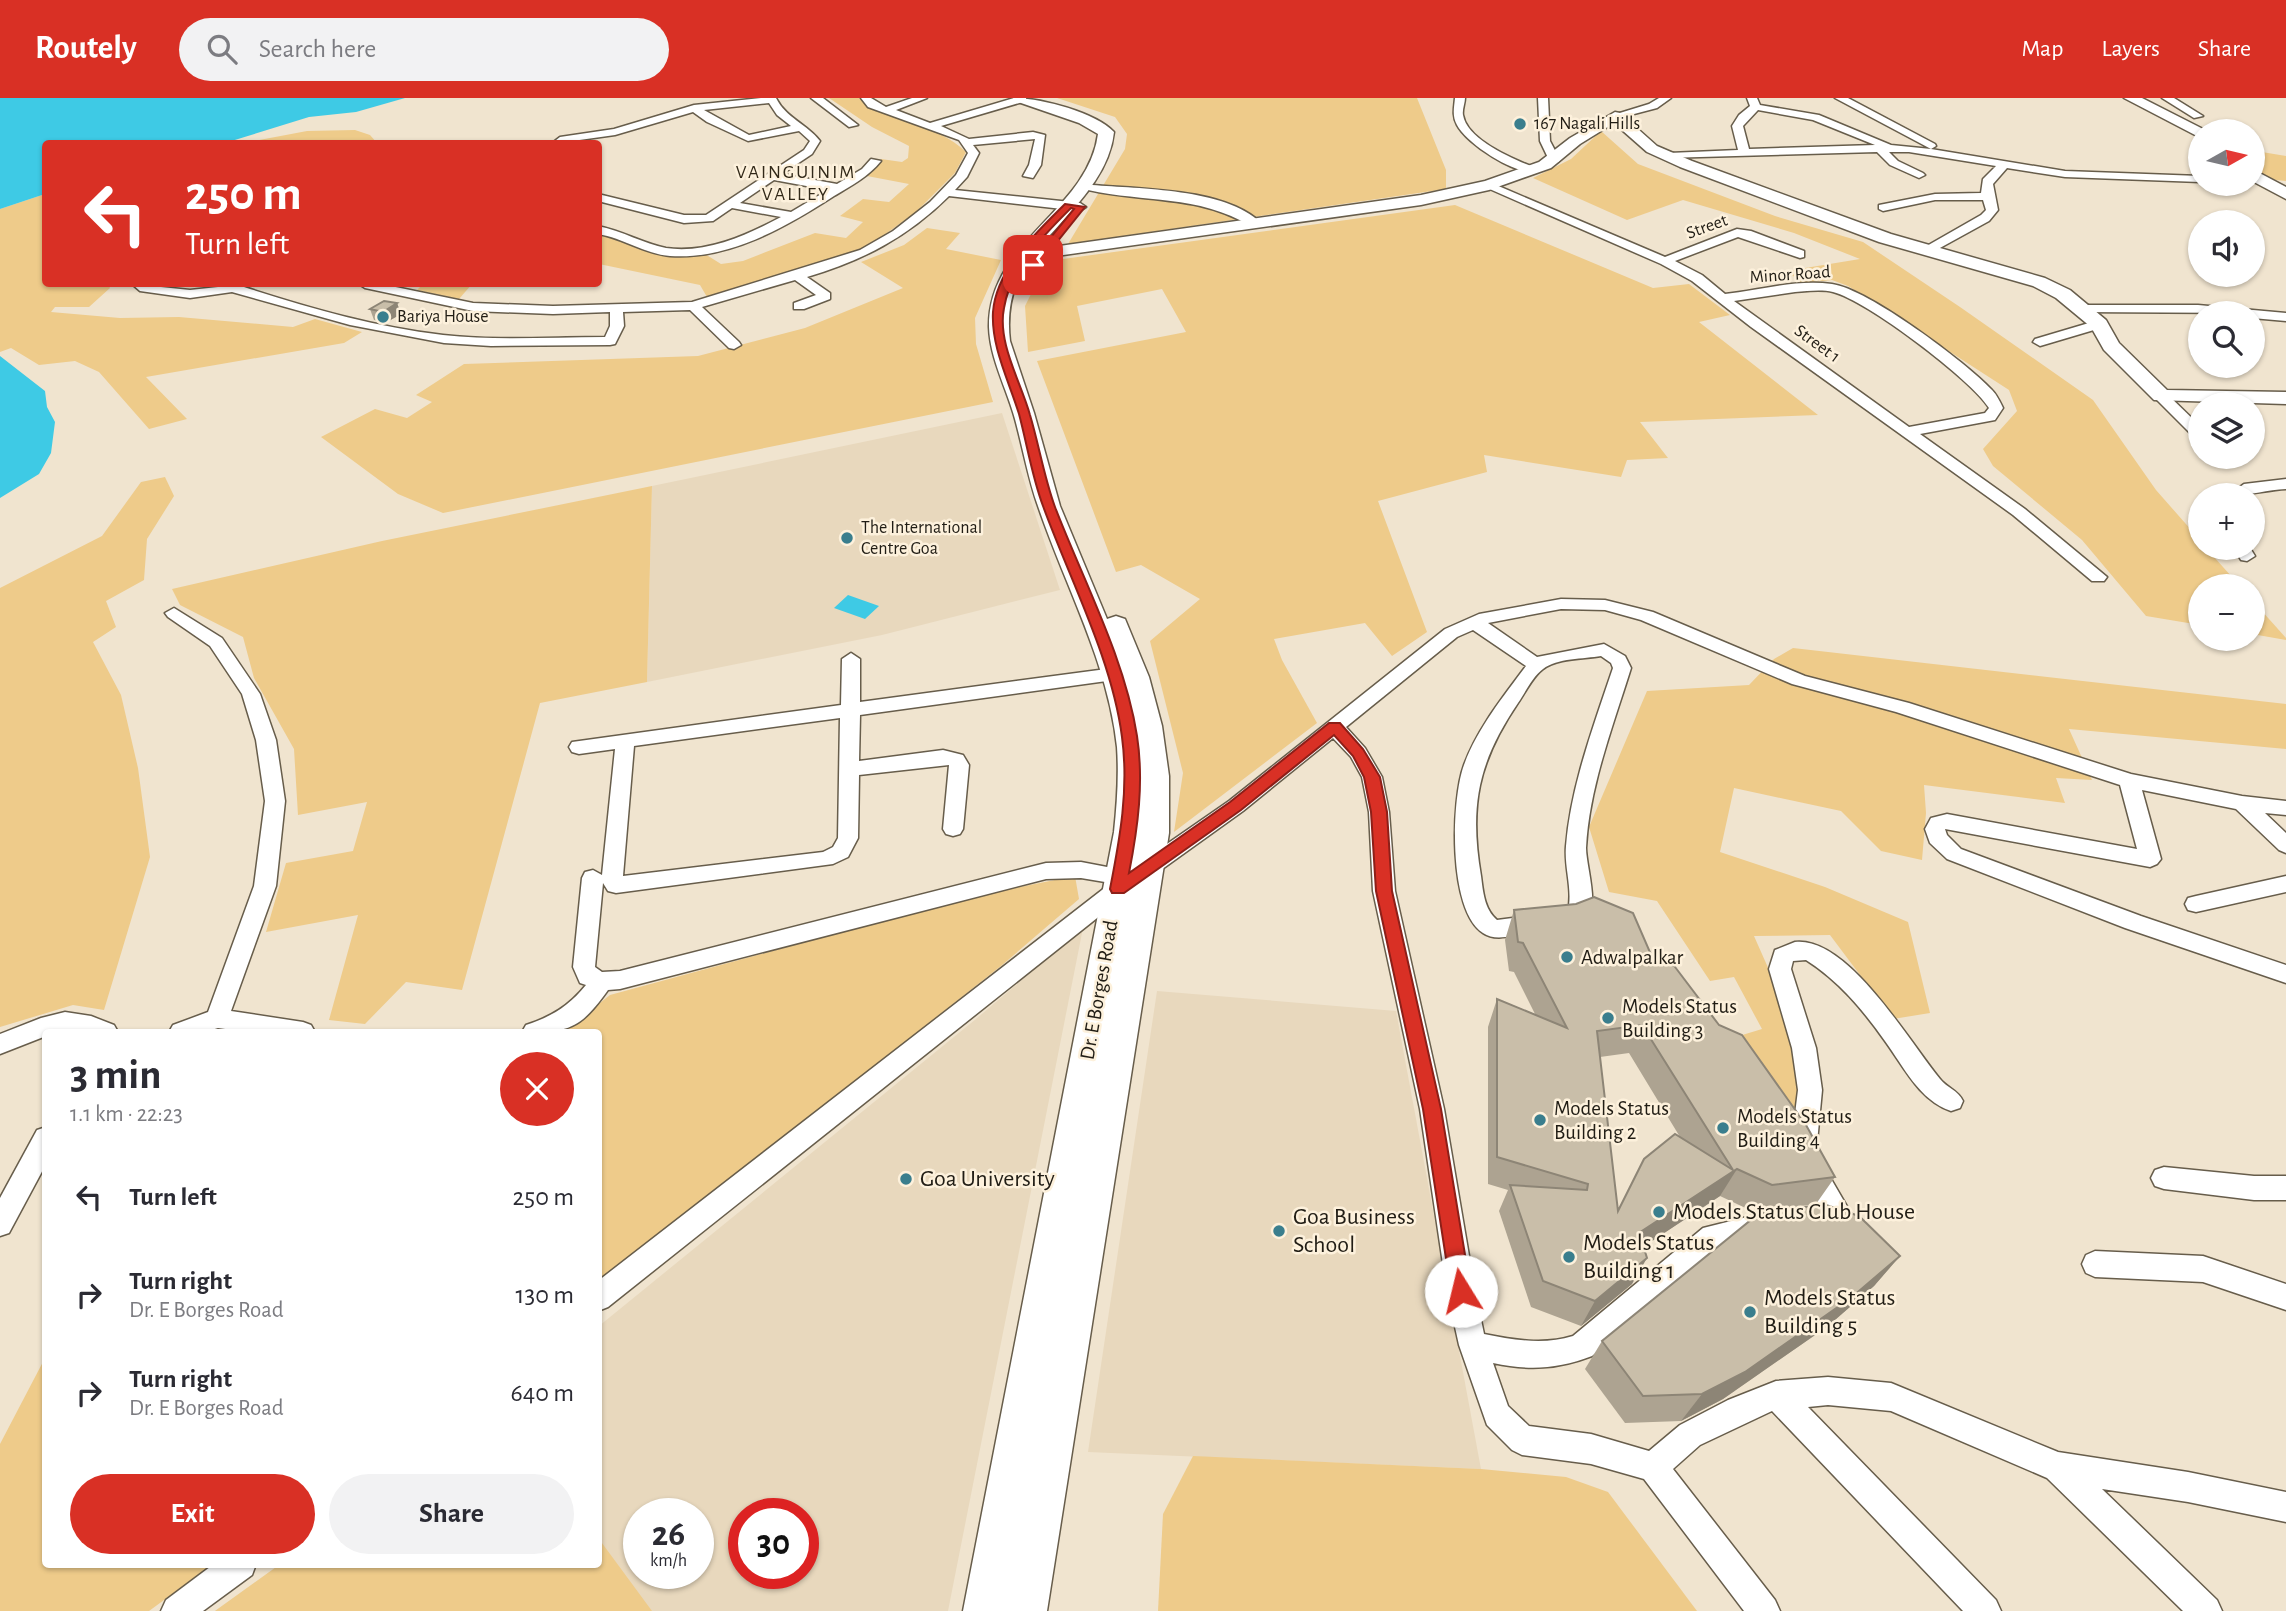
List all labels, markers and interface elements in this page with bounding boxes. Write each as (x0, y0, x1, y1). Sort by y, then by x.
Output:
search box (179, 18, 669, 81)
icon: search (203, 30, 241, 68)
text: Routely (35, 32, 137, 65)
text: Search here (259, 36, 376, 62)
text: Map (2021, 37, 2063, 61)
text: Layers (2101, 37, 2160, 61)
text: Share (2198, 37, 2251, 61)
place label: 167 Nagali Hills (1534, 115, 1640, 133)
marker: 167 Nagali Hills (1512, 116, 1528, 132)
north arrow (2188, 119, 2264, 196)
map controls (2188, 119, 2265, 651)
district label: VAINGUINIM VALLEY (736, 163, 856, 204)
icon: left (70, 168, 161, 259)
text: 250 m (185, 170, 302, 219)
button: sound (2188, 210, 2265, 287)
street label: Street (1684, 211, 1730, 243)
text: Turn left (185, 228, 289, 260)
pin (1003, 235, 1063, 295)
icon: arrive (1014, 246, 1052, 284)
street label: Minor Road (1749, 263, 1831, 287)
button: search (2188, 301, 2265, 378)
place label: Bariya House (397, 308, 489, 326)
marker: Bariya House (375, 309, 391, 325)
street label: Street 1 (1791, 322, 1843, 366)
button: layers (2188, 392, 2265, 469)
button: + (2188, 483, 2265, 560)
place label: The International Centre Goa (861, 519, 982, 558)
marker: The International Centre Goa (839, 530, 855, 546)
button: − (2188, 574, 2265, 651)
street label: Dr. E Borges Road (1076, 918, 1122, 1061)
place label: Adwalpalkar (1581, 947, 1684, 968)
marker: Adwalpalkar (1559, 949, 1575, 965)
place label: Models Status Building 3 (1622, 996, 1737, 1041)
marker: Models Status Building 3 (1600, 1010, 1616, 1026)
button: close (500, 1052, 574, 1126)
text: 3 min (70, 1054, 162, 1096)
place label: Models Status Building 2 (1554, 1098, 1669, 1143)
text: 1.1 km · 22:23 (70, 1103, 183, 1126)
place label: Models Status Building 4 (1737, 1106, 1852, 1151)
marker: Models Status Building 2 (1532, 1112, 1548, 1128)
marker: Models Status Building 4 (1715, 1120, 1731, 1136)
place label: Goa University (920, 1167, 1055, 1191)
marker: Goa University (898, 1171, 914, 1187)
icon: left (70, 1178, 108, 1216)
text: Turn left (129, 1184, 217, 1210)
text: 250 m (512, 1184, 574, 1210)
place label: Models Status Club House (1673, 1200, 1915, 1224)
marker: Models Status Club House (1651, 1204, 1667, 1220)
place label: Goa Business School (1293, 1205, 1415, 1257)
marker: Goa Business School (1271, 1223, 1287, 1239)
place label: Models Status Building 1 (1583, 1231, 1714, 1283)
marker: Models Status Building 1 (1561, 1249, 1577, 1265)
position arrow (1424, 1254, 1498, 1328)
text: Turn right (129, 1268, 232, 1294)
icon: right (70, 1276, 108, 1314)
text: 130 m (516, 1282, 574, 1308)
place label: Models Status Building 5 (1764, 1286, 1895, 1338)
text: Dr. E Borges Road (129, 1299, 284, 1322)
marker: Models Status Building 5 (1742, 1304, 1758, 1320)
text: Turn right (129, 1366, 232, 1392)
icon: right (70, 1374, 108, 1412)
text: 640 m (510, 1380, 574, 1406)
text: Dr. E Borges Road (129, 1397, 284, 1420)
button: Exit (70, 1474, 315, 1554)
button: Share (329, 1474, 574, 1554)
speed limit sign: 30 (728, 1498, 819, 1589)
text: 26 (652, 1517, 685, 1552)
text: km/h (650, 1552, 687, 1570)

